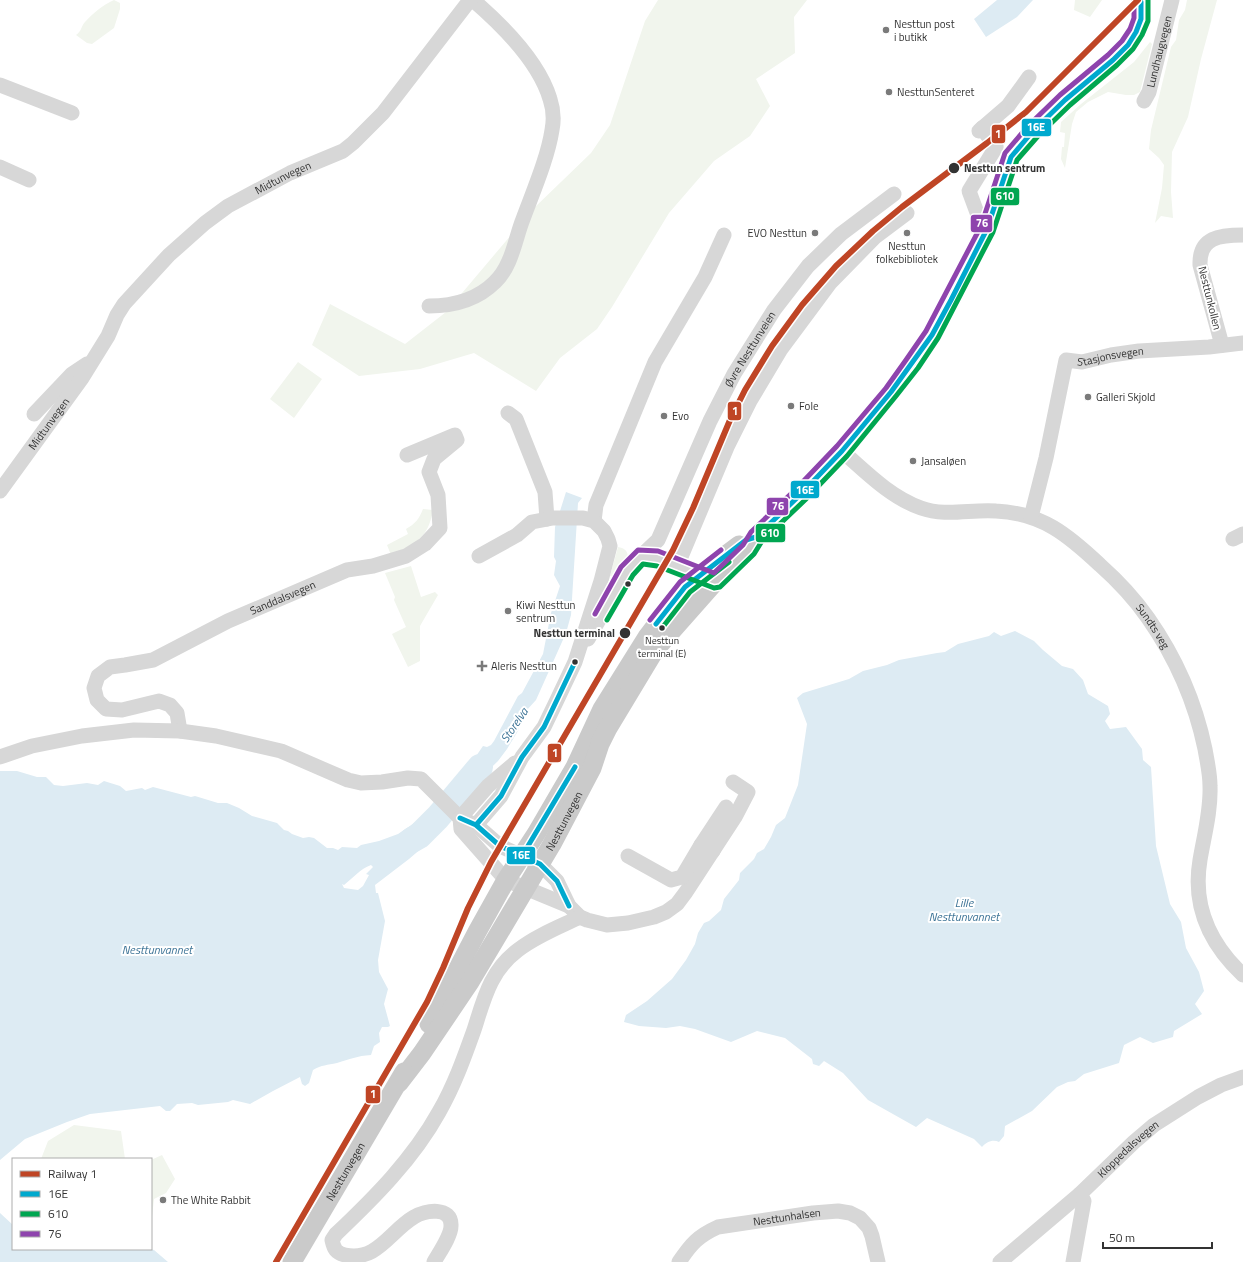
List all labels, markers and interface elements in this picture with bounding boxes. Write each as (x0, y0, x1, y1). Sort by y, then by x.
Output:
street label: Lundhaugvegen (1142, 14, 1176, 89)
place label: Nesttun post i butikk (894, 16, 955, 45)
marker: Nesttun post i butikk (881, 25, 891, 35)
place label: NesttunSenteret (897, 84, 974, 100)
marker: NesttunSenteret (884, 87, 894, 97)
line badge: 16E (1021, 118, 1052, 137)
text: 16E (1027, 119, 1045, 135)
line badge: 1 (991, 124, 1006, 144)
text: 1 (995, 126, 1001, 142)
street label: Midtunvegen (252, 157, 314, 198)
place label: Nesttun sentrum (964, 160, 1045, 176)
marker: Nesttun sentrum (947, 161, 961, 175)
line badge: 610 (990, 187, 1020, 206)
text: 610 (996, 188, 1014, 204)
line badge: 76 (970, 214, 993, 233)
text: 76 (976, 215, 988, 231)
place label: EVO Nesttun (747, 225, 807, 241)
marker: EVO Nesttun (810, 228, 820, 238)
marker: Nesttun folkebibliotek (902, 228, 912, 238)
place label: Nesttun folkebibliotek (876, 238, 939, 267)
street label: Nesttunkollen (1194, 265, 1226, 332)
street label: Øvre Nesttunveien (721, 308, 779, 390)
street label: Stasjonsvegen (1076, 343, 1144, 370)
place label: Galleri Skjold (1096, 389, 1156, 405)
marker: Galleri Skjold (1083, 392, 1093, 402)
street label: Midtunvegen (24, 394, 73, 453)
place label: Fole (799, 398, 819, 414)
line badge: 1 (727, 401, 742, 421)
marker: Fole (786, 401, 796, 411)
text: 1 (732, 403, 738, 419)
place label: Evo (672, 408, 689, 424)
marker: Evo (659, 411, 669, 421)
place label: Jansaløen (921, 453, 966, 469)
marker: Jansaløen (908, 456, 918, 466)
line badge: 16E (790, 480, 820, 499)
text: 16E (796, 482, 814, 498)
line badge: 76 (766, 497, 789, 516)
text: 76 (772, 498, 784, 514)
line badge: 610 (755, 523, 786, 543)
text: 610 (761, 525, 779, 541)
street label: Sanddalsvegen (247, 576, 318, 619)
unlabelled marker (623, 579, 633, 589)
place label: Kiwi Nesttun sentrum (516, 597, 575, 626)
street label: Sundts veg (1132, 600, 1174, 652)
marker: Kiwi Nesttun sentrum (503, 606, 513, 616)
marker: Nesttun terminal (E) (657, 623, 667, 633)
place label: Nesttun terminal (534, 625, 615, 641)
marker: Nesttun terminal (618, 626, 632, 640)
place label: Nesttun terminal (E) (638, 633, 686, 661)
unlabelled marker (570, 657, 580, 667)
place label: Aleris Nesttun (491, 658, 557, 674)
marker: Aleris Nesttun (476, 660, 488, 672)
water label: Storelva (495, 703, 533, 746)
line badge: 1 (547, 743, 562, 763)
text: 1 (552, 745, 558, 761)
street label: Nesttunvegen (542, 788, 586, 854)
line badge: 16E (506, 846, 536, 865)
text: 16E (512, 847, 530, 863)
water label: Lille Nesttunvannet (929, 893, 1000, 926)
water label: Nesttunvannet (122, 940, 193, 959)
line badge: 1 (365, 1085, 381, 1104)
text: 1 (370, 1086, 376, 1102)
street label: Kloppedalsvegen (1094, 1116, 1162, 1181)
street label: Nesttunvegen (322, 1139, 369, 1204)
legend (12, 1158, 152, 1250)
text: Railway 1 (48, 1164, 97, 1183)
text: 16E (48, 1184, 68, 1203)
place label: The White Rabbit (171, 1192, 251, 1208)
marker: The White Rabbit (158, 1195, 168, 1205)
text: 610 (48, 1204, 68, 1223)
street label: Nesttunhalsen (752, 1204, 821, 1230)
text: 76 (48, 1224, 62, 1243)
scale bar (1103, 1224, 1212, 1250)
text: 50 m (1109, 1228, 1135, 1247)

